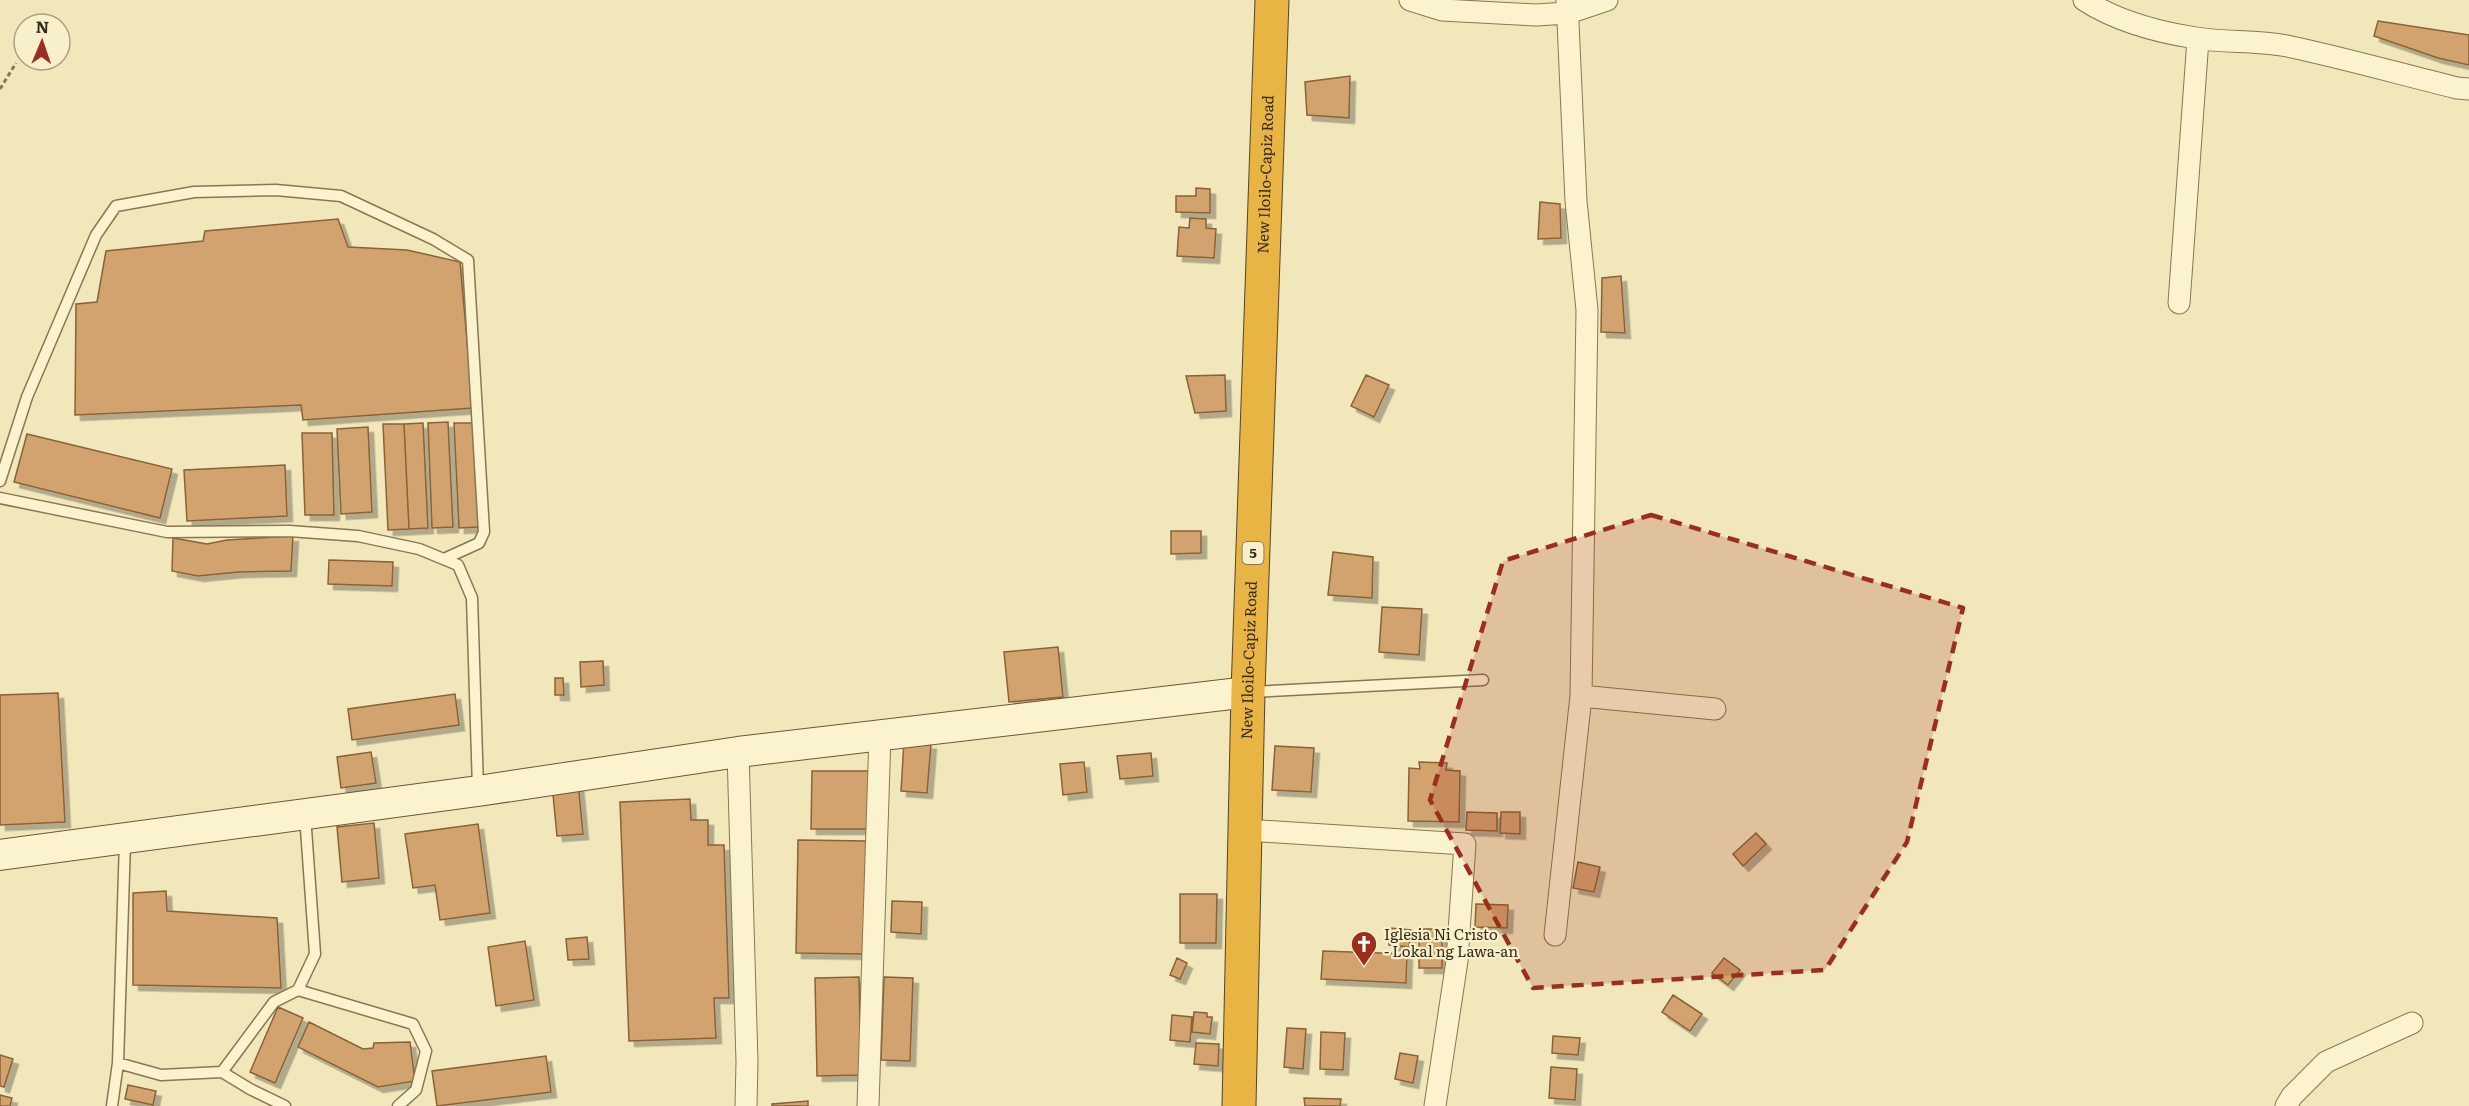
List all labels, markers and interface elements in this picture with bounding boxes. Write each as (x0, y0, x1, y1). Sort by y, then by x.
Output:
north arrow (12, 12, 72, 72)
text: N (35, 14, 50, 38)
street label: New Iloilo-Capiz Road (1250, 95, 1279, 254)
road number: 5 (1242, 542, 1264, 564)
street label: New Iloilo-Capiz Road (1234, 580, 1262, 740)
place label: Iglesia Ni Cristo - Lokal ng Lawa-an (1384, 922, 1518, 962)
church icon: Iglesia Ni Cristo - Lokal ng Lawa-an (1349, 929, 1379, 967)

